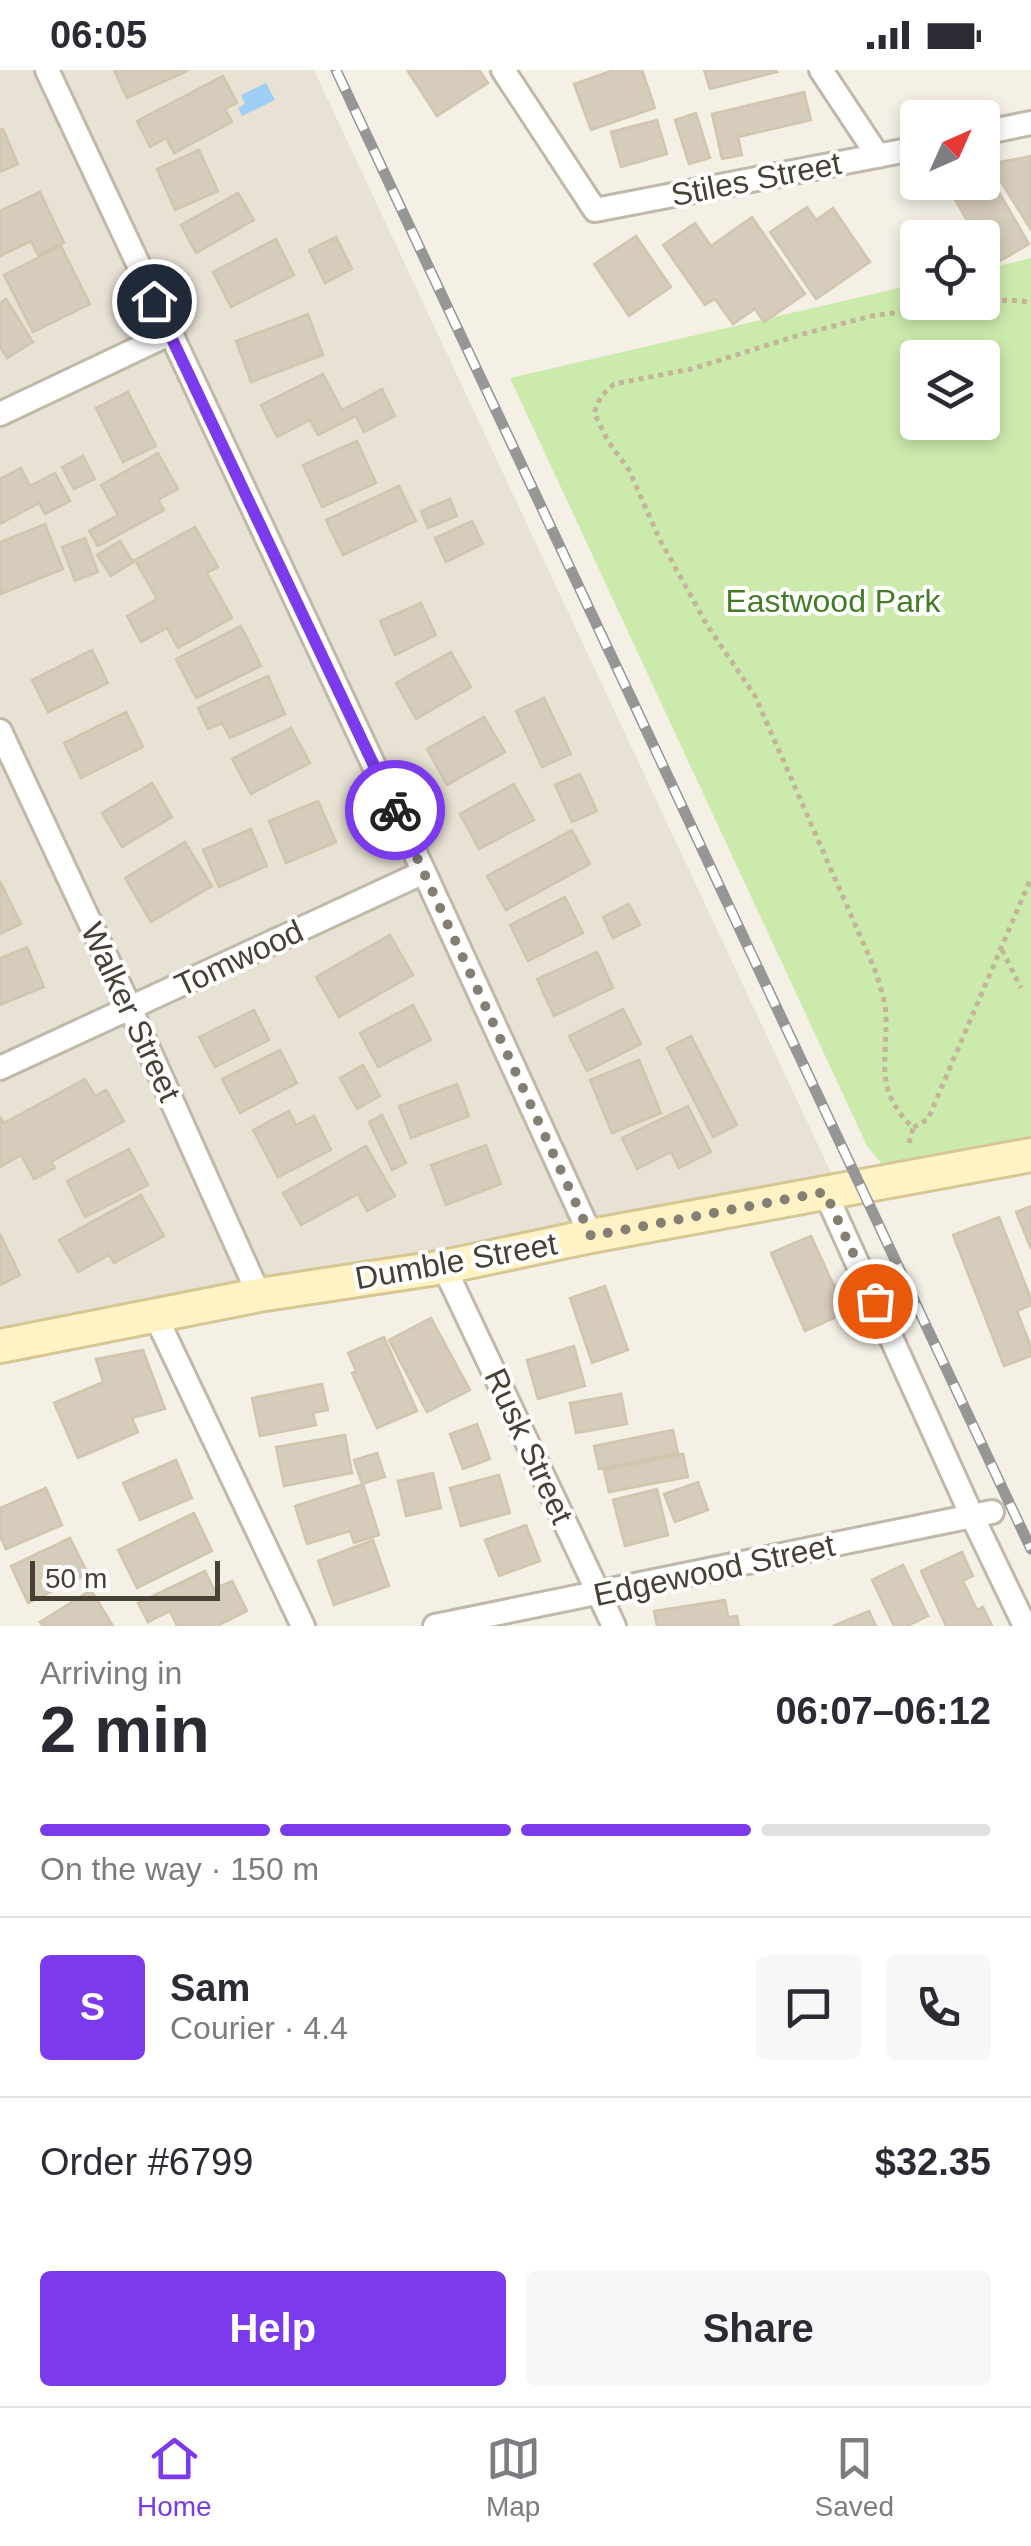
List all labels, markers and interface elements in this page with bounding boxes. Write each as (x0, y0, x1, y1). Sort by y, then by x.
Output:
text: 06:05 (50, 14, 147, 56)
north arrow (900, 100, 1000, 200)
map controls (900, 100, 1000, 440)
street label: Stiles Street (668, 145, 844, 213)
button: locate (900, 220, 1000, 320)
pin (112, 259, 197, 344)
icon: home (127, 274, 182, 329)
button: layers (900, 340, 1000, 440)
park label: Eastwood Park (725, 583, 942, 619)
courier (345, 760, 445, 860)
icon: bike (368, 783, 423, 838)
street label: Tomwood (169, 913, 309, 1003)
street label: Walker Street (74, 917, 188, 1107)
street label: Dumble Street (352, 1225, 560, 1296)
pin (833, 1259, 918, 1344)
icon: bag (848, 1274, 903, 1329)
street label: Rusk Street (477, 1363, 581, 1529)
street label: Edgewood Street (590, 1527, 838, 1613)
scale bar (30, 1556, 220, 1600)
text: 50 m (45, 1563, 107, 1594)
text: Arriving in (40, 1655, 182, 1691)
text: 06:07–06:12 (775, 1690, 991, 1732)
text: 2 min (40, 1693, 210, 1766)
text: On the way · 150 m (40, 1851, 319, 1887)
button: chat (756, 1955, 861, 2060)
button: phone (886, 1955, 991, 2060)
text: Sam (170, 1967, 250, 2009)
text: S (80, 1986, 105, 2028)
text: Courier · 4.4 (170, 2010, 348, 2046)
text: Order #6799 (40, 2141, 253, 2183)
text: $32.35 (875, 2141, 991, 2183)
button: Help (40, 2271, 506, 2386)
button: Share (526, 2271, 991, 2386)
tab: Home (137, 2431, 212, 2523)
tab: Map (486, 2431, 541, 2523)
tab: Saved (815, 2431, 894, 2523)

